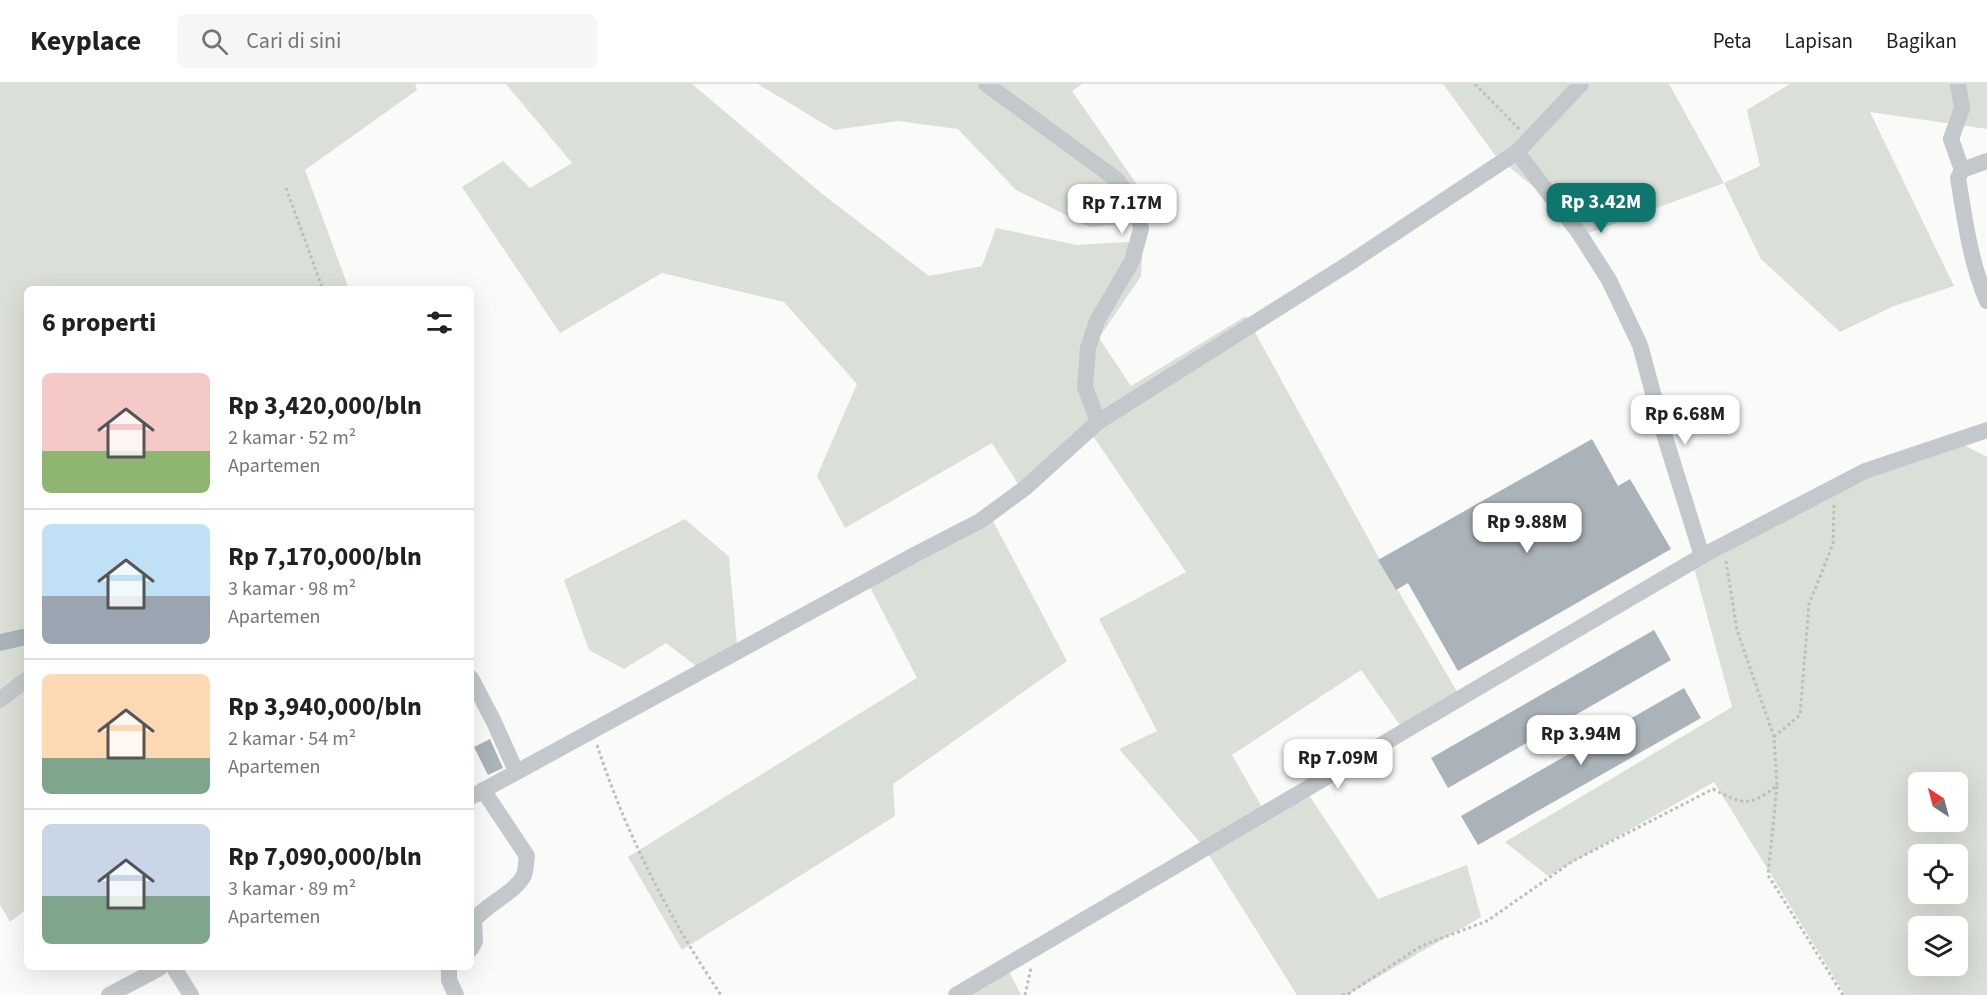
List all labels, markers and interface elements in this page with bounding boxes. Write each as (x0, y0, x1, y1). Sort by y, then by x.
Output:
search box (177, 14, 597, 68)
text: Keyplace (30, 21, 141, 61)
icon: search (198, 25, 231, 58)
text: Cari di sini (246, 25, 342, 57)
text: Peta (1713, 26, 1752, 56)
text: Lapisan (1785, 26, 1853, 56)
text: Bagikan (1886, 26, 1957, 56)
pin: Rp 3.42M (1539, 183, 1663, 234)
pin: Rp 7.17M (1060, 184, 1184, 235)
text: Rp 3.42M (1561, 188, 1641, 216)
text: Rp 7.17M (1082, 189, 1162, 217)
text: 6 properti (42, 304, 156, 341)
icon: filters (423, 306, 456, 339)
text: Rp 3,420,000/bln (228, 387, 422, 424)
pin: Rp 6.68M (1623, 395, 1747, 446)
icon: home (90, 397, 162, 469)
text: Rp 6.68M (1645, 400, 1725, 428)
text: 2 kamar · 52 m² (228, 424, 356, 452)
text: Apartemen (228, 452, 321, 480)
pin: Rp 9.88M (1465, 503, 1589, 554)
text: Rp 9.88M (1487, 508, 1567, 536)
text: Rp 7,170,000/bln (228, 538, 422, 575)
icon: home (90, 548, 162, 620)
text: 3 kamar · 98 m² (228, 575, 356, 603)
text: Apartemen (228, 603, 321, 631)
text: Rp 3,940,000/bln (228, 688, 422, 725)
icon: home (90, 698, 162, 770)
pin: Rp 3.94M (1519, 715, 1643, 766)
text: Rp 3.94M (1541, 720, 1621, 748)
text: 2 kamar · 54 m² (228, 725, 356, 753)
pin: Rp 7.09M (1276, 739, 1400, 790)
text: Rp 7.09M (1298, 744, 1378, 772)
text: Apartemen (228, 753, 321, 781)
north arrow (1908, 772, 1968, 832)
map controls (1908, 772, 1968, 976)
text: Rp 7,090,000/bln (228, 838, 422, 875)
button: locate (1908, 844, 1968, 904)
icon: home (90, 848, 162, 920)
text: 3 kamar · 89 m² (228, 875, 356, 903)
text: Apartemen (228, 903, 321, 931)
button: layers (1908, 916, 1968, 976)

